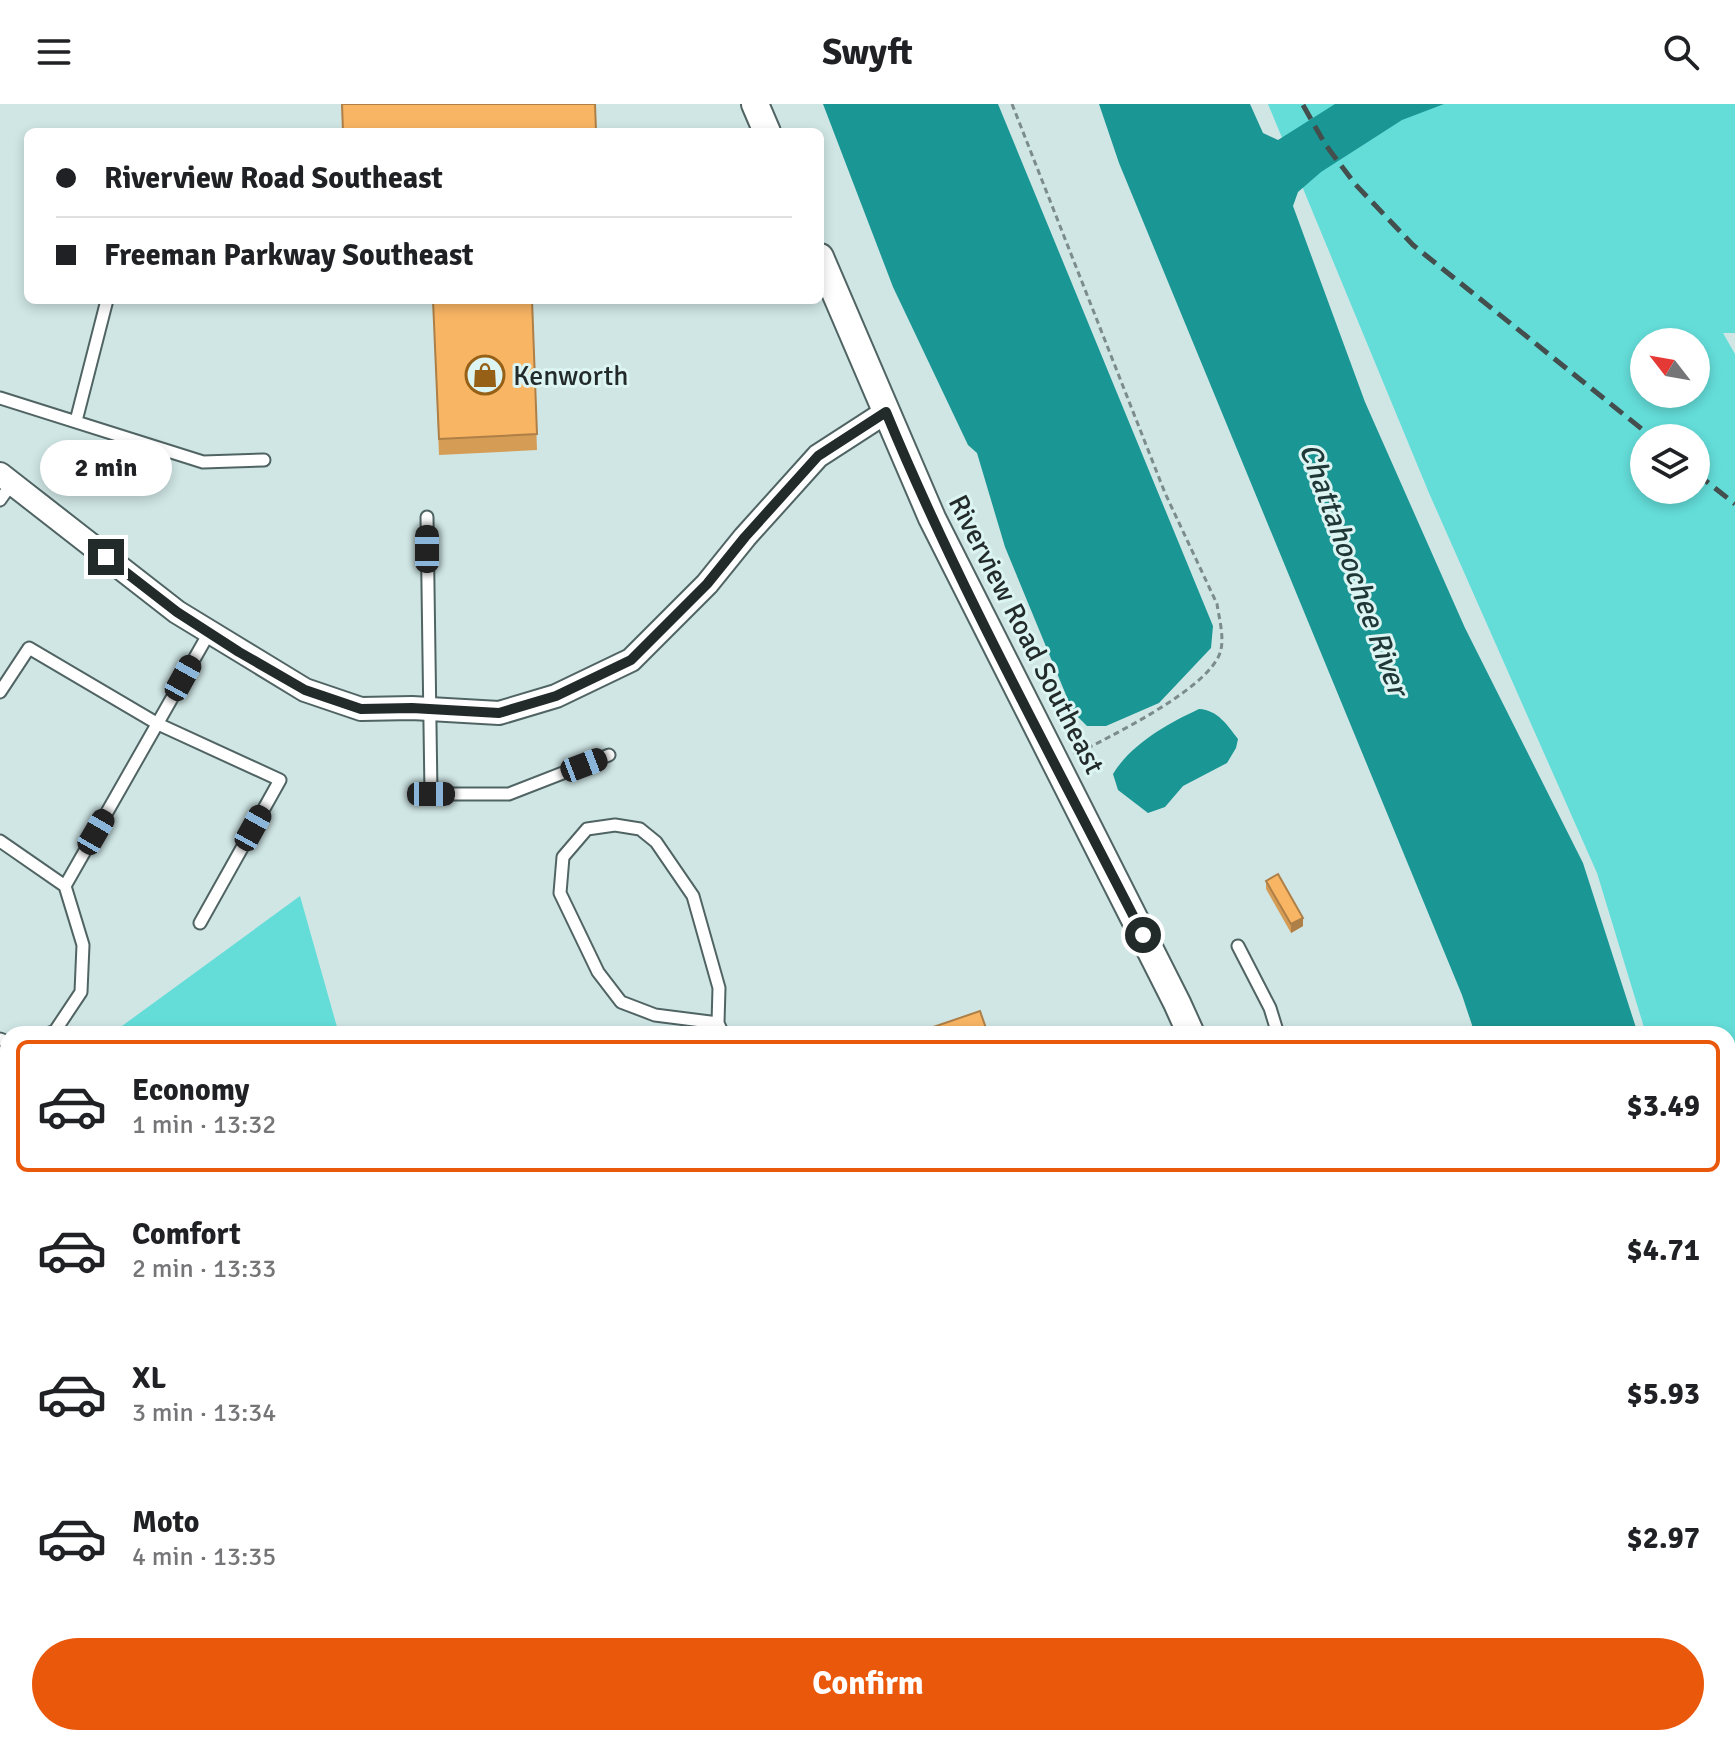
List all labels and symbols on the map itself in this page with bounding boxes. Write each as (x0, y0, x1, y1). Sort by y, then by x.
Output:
north arrow (1630, 328, 1710, 408)
shop icon: Kenworth (464, 354, 506, 396)
place label: Kenworth (513, 359, 628, 393)
water label: Chattahoochee River (1291, 438, 1418, 704)
callout: 2 min (40, 441, 172, 497)
street label: Riverview Road Southeast (941, 489, 1111, 780)
car (415, 525, 439, 573)
route end (88, 539, 124, 575)
car (161, 651, 205, 705)
car (557, 745, 611, 785)
car (407, 782, 455, 806)
car (231, 801, 275, 855)
car (74, 805, 118, 859)
route start (1125, 917, 1161, 953)

